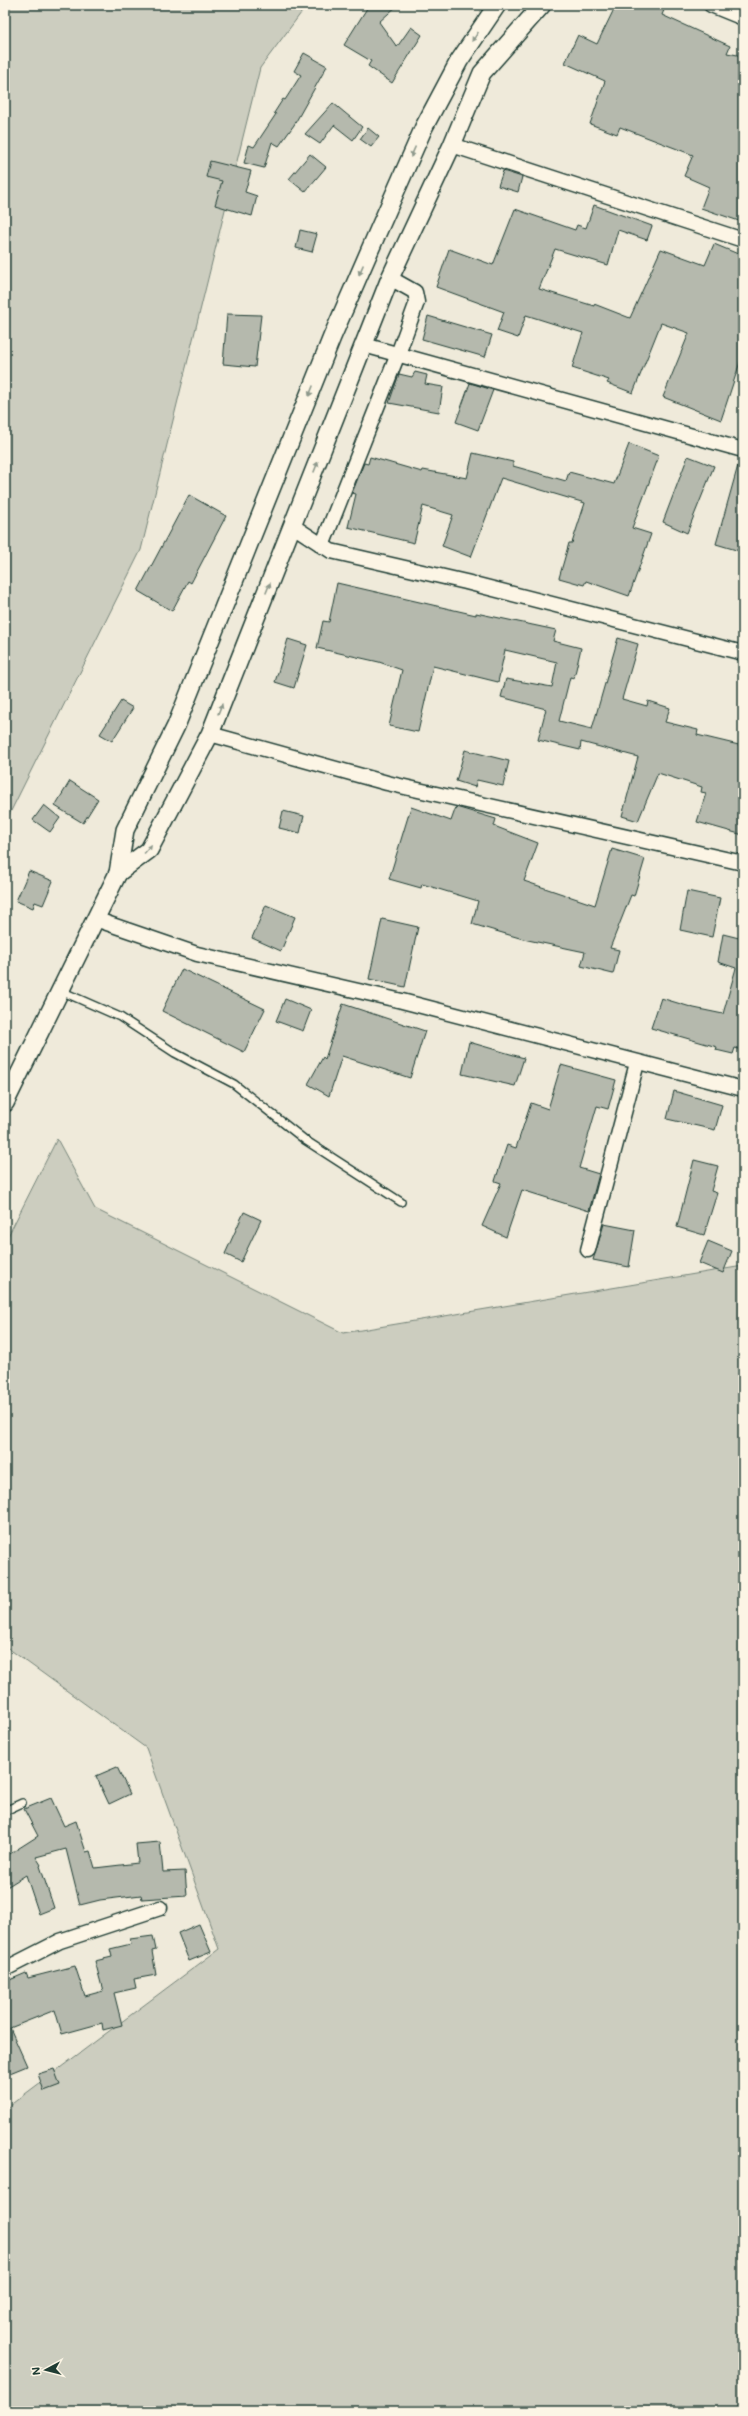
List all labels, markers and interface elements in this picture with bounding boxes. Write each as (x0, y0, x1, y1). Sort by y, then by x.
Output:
one-way arrow (471, 32, 479, 43)
one-way arrow (410, 146, 416, 157)
one-way arrow (357, 265, 363, 277)
one-way arrow (307, 385, 313, 397)
one-way arrow (313, 462, 319, 473)
one-way arrow (266, 582, 272, 594)
one-way arrow (218, 703, 224, 715)
one-way arrow (143, 844, 152, 854)
north arrow (26, 2350, 66, 2390)
text: N (28, 2366, 44, 2376)

